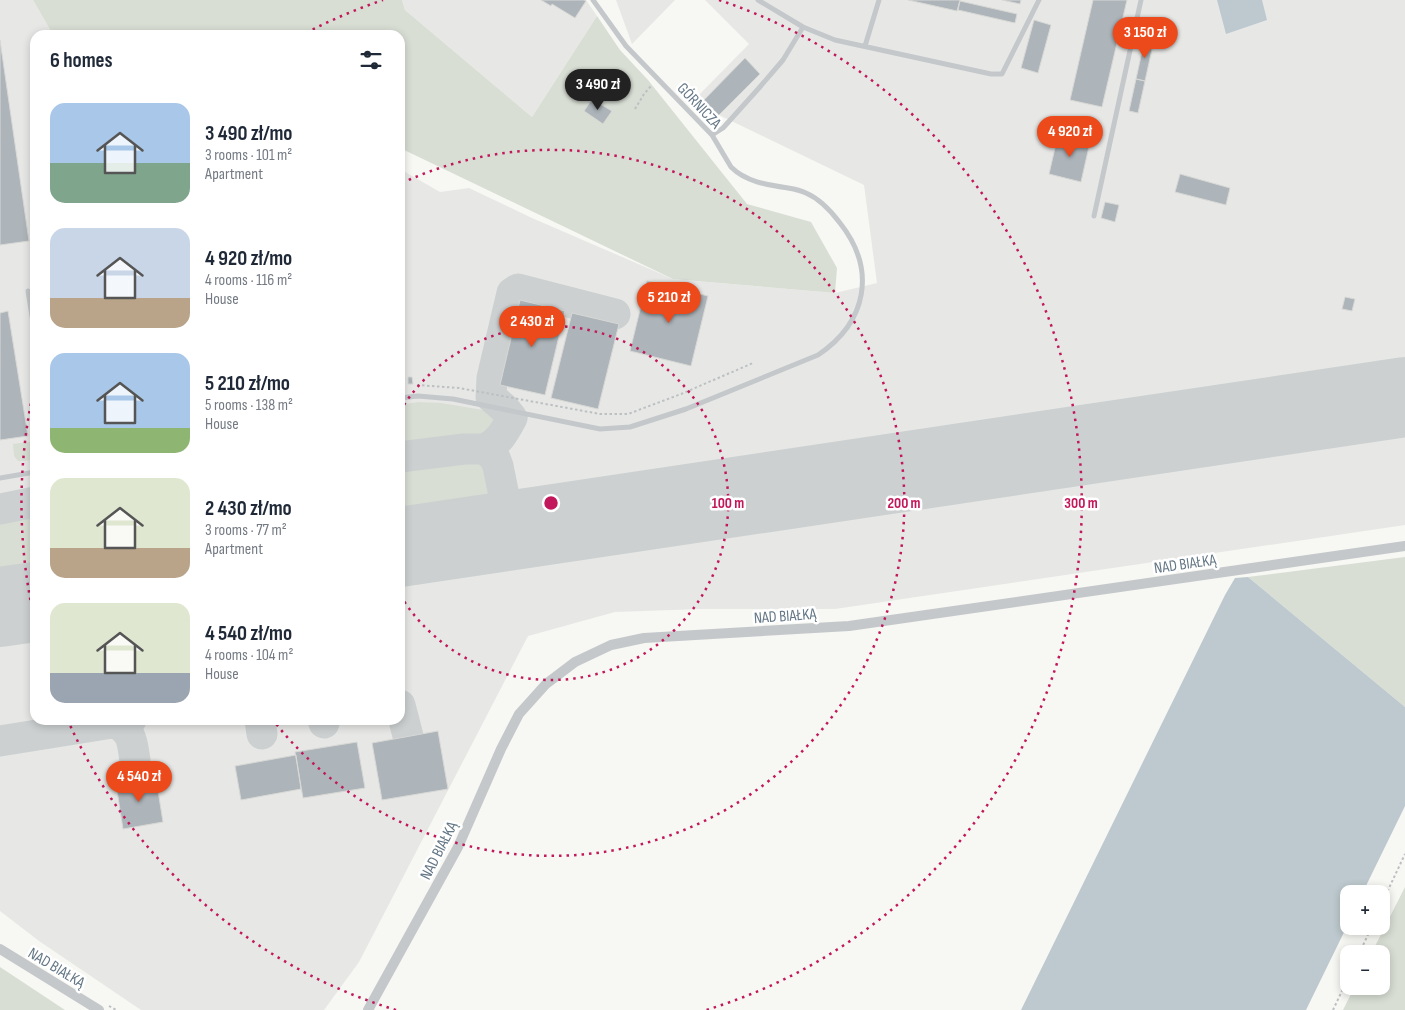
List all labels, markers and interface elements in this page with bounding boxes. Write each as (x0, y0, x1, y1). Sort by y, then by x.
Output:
pin: 3 150 zł (1093, 17, 1197, 59)
text: 3 150 zł (1124, 23, 1166, 42)
icon: filters (357, 46, 385, 74)
text: 6 homes (50, 48, 113, 73)
pin: 3 490 zł (546, 68, 650, 111)
text: 3 490 zł (576, 75, 620, 94)
street label: GÓRNICZA (673, 79, 725, 133)
pin: 4 920 zł (1018, 116, 1122, 158)
text: 3 490 zł/mo (205, 121, 293, 146)
text: 4 920 zł (1048, 122, 1092, 141)
icon: home (90, 123, 150, 183)
text: 3 rooms · 101 m² (205, 146, 292, 165)
text: Apartment (205, 165, 263, 184)
text: 4 920 zł/mo (205, 246, 292, 271)
icon: home (90, 248, 150, 308)
text: 4 rooms · 116 m² (205, 271, 292, 290)
pin: 5 210 zł (617, 282, 721, 324)
text: 5 210 zł (648, 288, 690, 307)
text: House (205, 290, 239, 309)
pin: 2 430 zł (480, 306, 584, 348)
text: 2 430 zł (510, 312, 554, 331)
text: 5 210 zł/mo (205, 371, 290, 396)
icon: home (90, 373, 150, 433)
text: 5 rooms · 138 m² (205, 396, 293, 415)
text: House (205, 415, 239, 434)
centre of rings (542, 494, 560, 512)
text: 100 m (712, 494, 744, 513)
text: 200 m (887, 494, 921, 513)
text: 300 m (1064, 494, 1098, 513)
text: 2 430 zł/mo (205, 496, 292, 521)
icon: home (90, 498, 150, 558)
text: 3 rooms · 77 m² (205, 521, 287, 540)
text: Apartment (205, 540, 263, 559)
street label: NAD BIAŁKĄ (1153, 551, 1218, 578)
street label: NAD BIAŁKĄ (753, 605, 817, 628)
text: 4 540 zł/mo (205, 621, 292, 646)
icon: home (90, 623, 150, 683)
text: 4 rooms · 104 m² (205, 646, 293, 665)
text: House (205, 665, 239, 684)
pin: 4 540 zł (87, 760, 191, 803)
text: 4 540 zł (117, 767, 161, 786)
street label: NAD BIAŁKĄ (417, 818, 462, 883)
map controls (1340, 885, 1390, 995)
button: + (1340, 885, 1390, 935)
street label: NAD BIAŁKĄ (24, 944, 88, 993)
button: − (1340, 945, 1390, 995)

